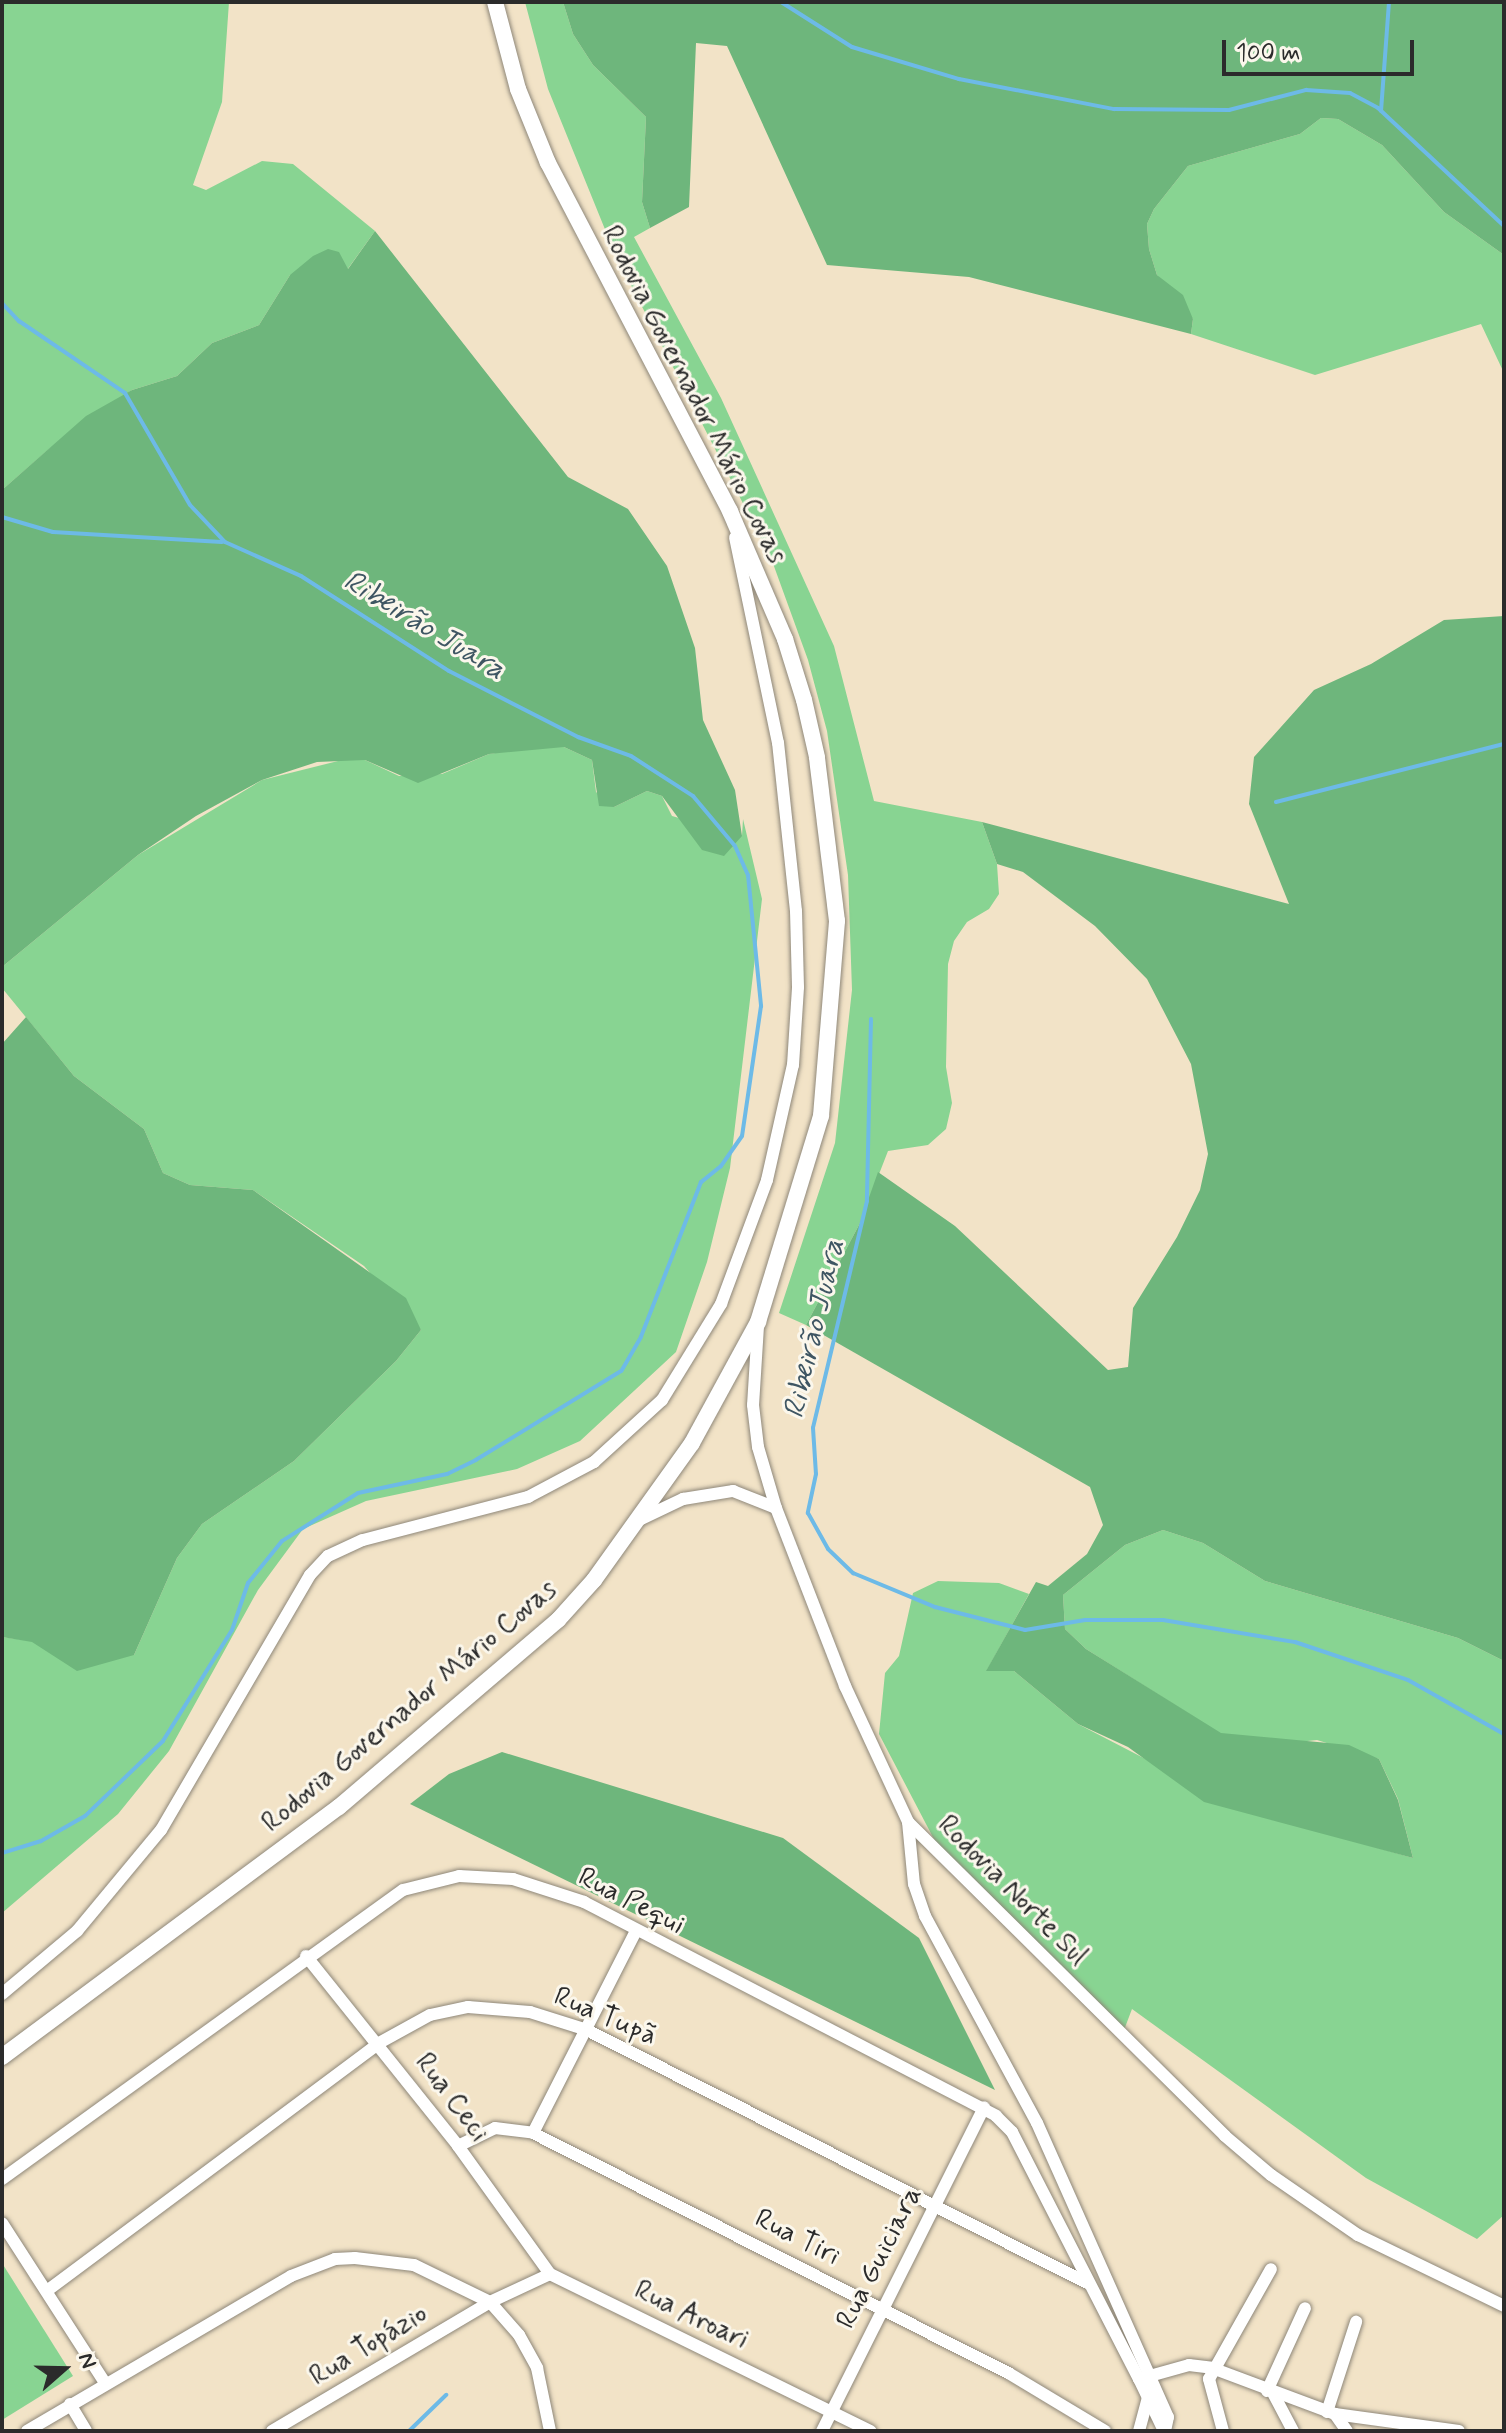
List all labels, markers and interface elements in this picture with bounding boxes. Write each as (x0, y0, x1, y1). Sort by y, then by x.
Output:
scale bar (1226, 24, 1418, 74)
text: 100 m (1236, 38, 1300, 69)
street label: Rodovia Governador Mário Covas (593, 221, 793, 569)
water label: Ribeirão Juara (336, 563, 512, 689)
water label: Ribeirão Juara (777, 1235, 853, 1423)
street label: Rodovia Governador Mário Covas (256, 1574, 564, 1840)
street label: Rodovia Norte Sul (929, 1808, 1095, 1974)
street label: Rua Pequi (574, 1862, 688, 1942)
street label: Rua Tupã (552, 1982, 658, 2052)
street label: Rua Ceci (407, 2047, 495, 2149)
street label: Rua Guiciara (831, 2184, 929, 2332)
street label: Rua Tiri (750, 2203, 844, 2273)
street label: Rua Aroari (628, 2274, 754, 2358)
street label: Rua Topázio (303, 2297, 435, 2395)
north arrow (24, 2329, 104, 2409)
text: N (71, 2349, 102, 2372)

